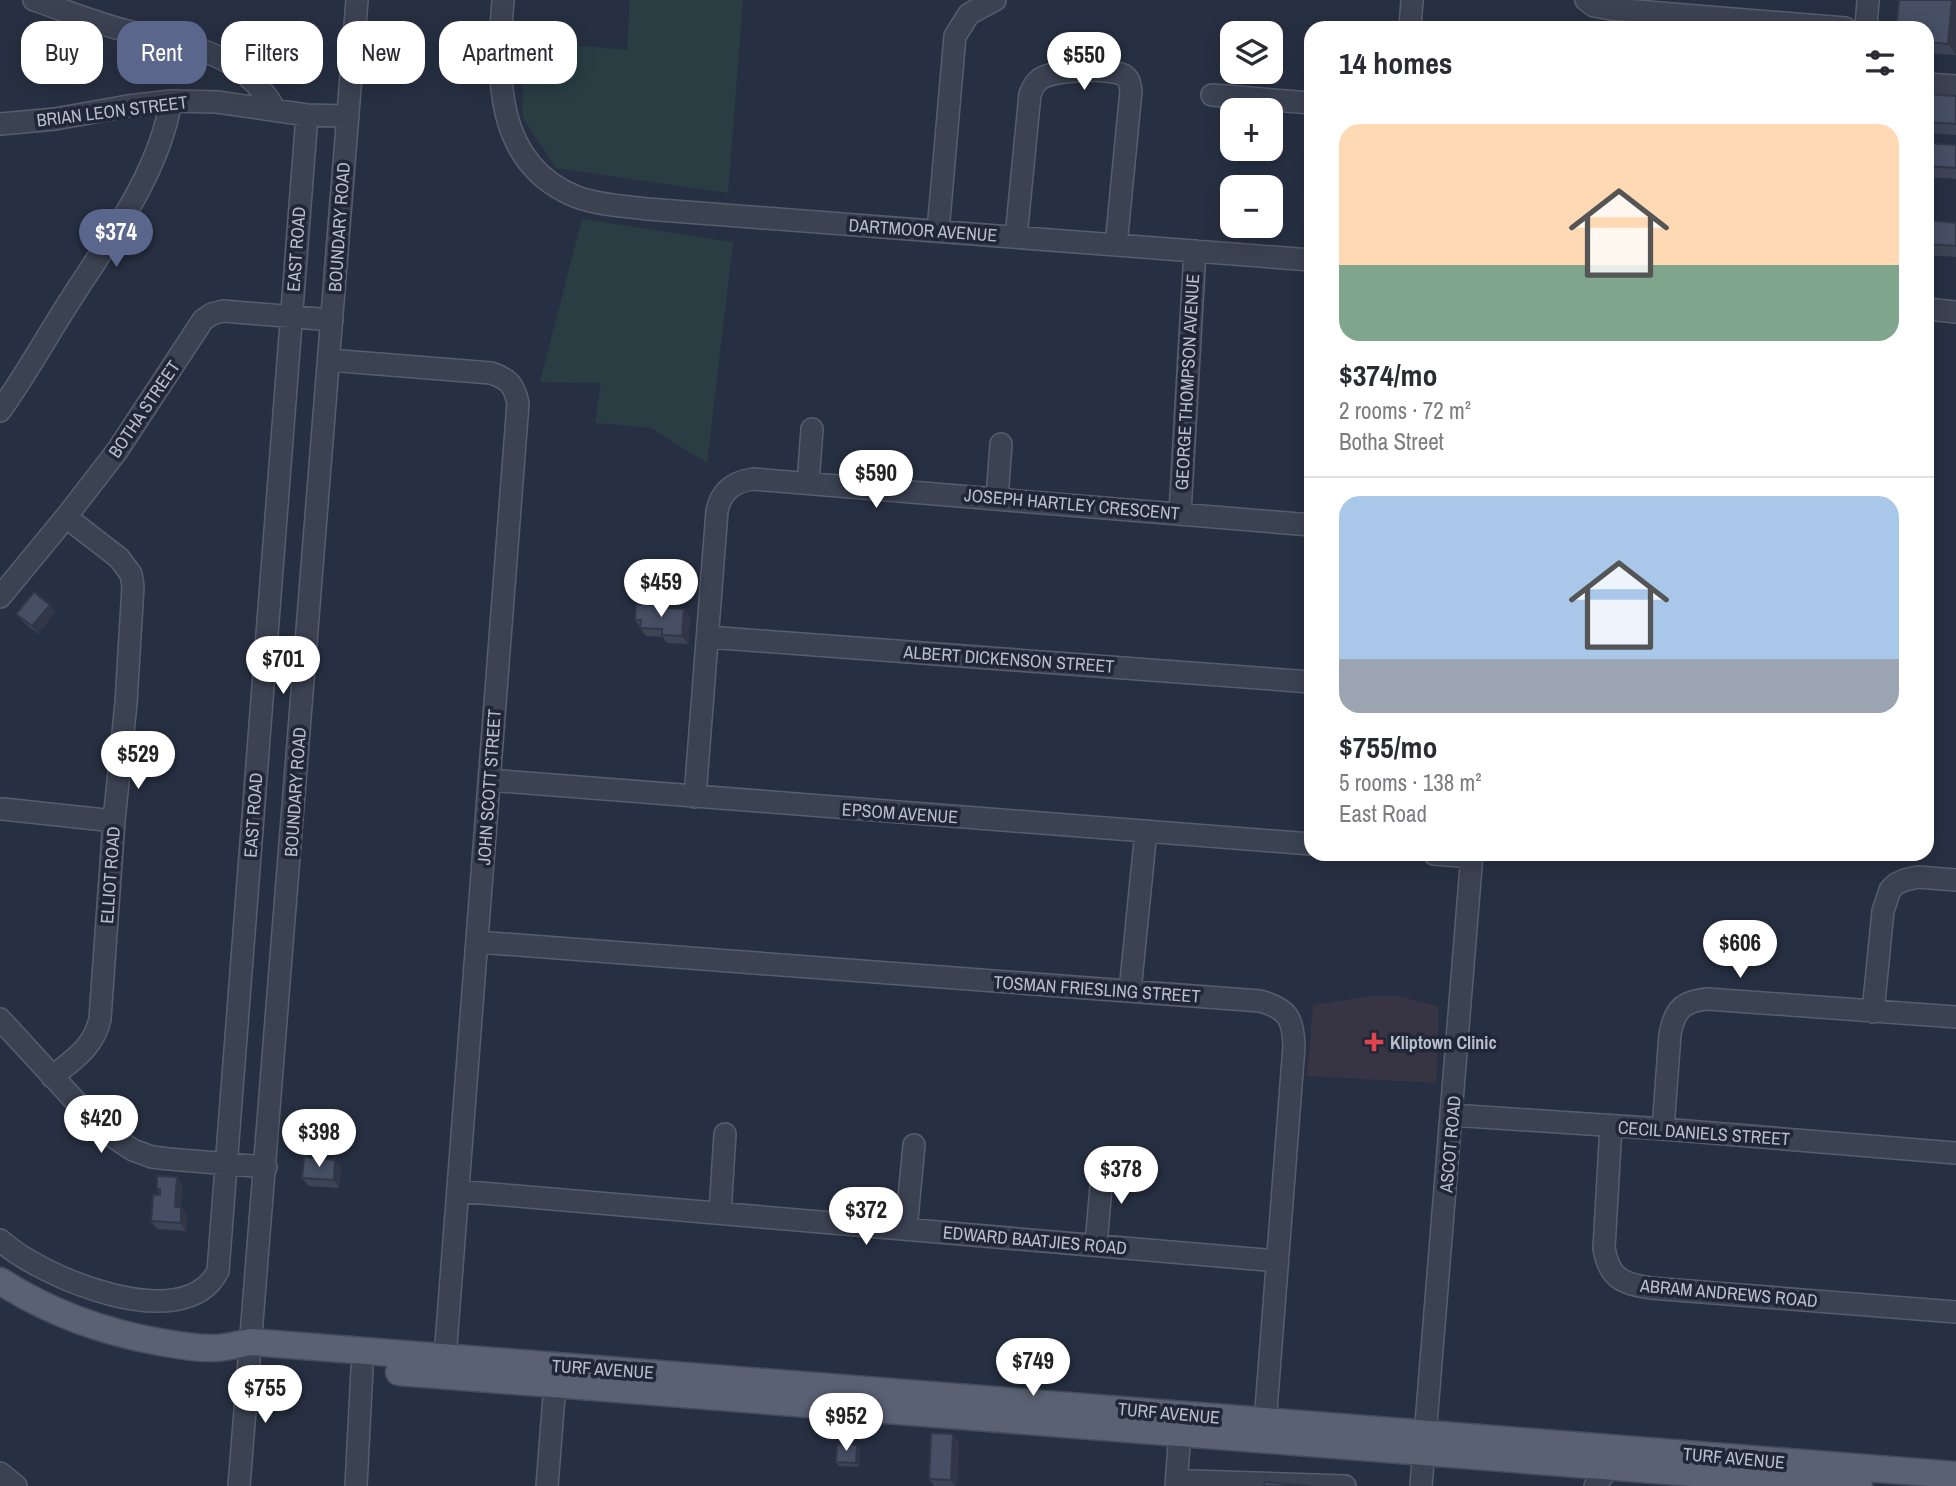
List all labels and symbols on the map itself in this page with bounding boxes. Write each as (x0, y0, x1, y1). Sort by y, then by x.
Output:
pin: $550 (1043, 32, 1125, 92)
street label: BRIAN LEON STREET (35, 89, 189, 133)
street label: BOUNDARY ROAD (322, 161, 356, 293)
street label: EAST ROAD (281, 206, 311, 292)
pin: $374 (75, 210, 157, 269)
street label: DARTMOOR AVENUE (848, 212, 998, 248)
street label: GEORGE THOMPSON AVENUE (1169, 273, 1205, 491)
street label: BOTHA STREET (102, 355, 186, 463)
pin: $590 (835, 450, 917, 510)
street label: JOSEPH HARTLEY CRESCENT (963, 482, 1181, 526)
pin: $459 (620, 560, 702, 619)
pin: $701 (242, 636, 324, 696)
street label: ALBERT DICKENSON STREET (902, 639, 1115, 679)
street label: JOHN SCOTT STREET (471, 708, 507, 866)
street label: BOUNDARY ROAD (278, 726, 312, 858)
pin: $529 (97, 732, 179, 791)
street label: EAST ROAD (238, 772, 268, 858)
street label: EPSOM AVENUE (841, 796, 959, 830)
street label: ELLIOT ROAD (94, 826, 126, 924)
pin: $606 (1699, 920, 1781, 980)
street label: TOSMAN FRIESLING STREET (993, 969, 1201, 1009)
place label: Kliptown Clinic (1390, 1030, 1497, 1055)
marker: Kliptown Clinic (1364, 1032, 1384, 1052)
street label: ASCOT ROAD (1433, 1094, 1467, 1195)
pin: $420 (60, 1096, 142, 1155)
pin: $398 (278, 1110, 360, 1169)
street label: CECIL DANIELS STREET (1617, 1115, 1791, 1151)
pin: $378 (1080, 1146, 1162, 1206)
pin: $372 (825, 1188, 907, 1247)
street label: EDWARD BAATJIES ROAD (942, 1220, 1128, 1260)
street label: ABRAM ANDREWS ROAD (1638, 1273, 1819, 1313)
pin: $749 (992, 1338, 1074, 1398)
street label: TURF AVENUE (551, 1353, 655, 1385)
pin: $755 (224, 1366, 306, 1425)
pin: $952 (805, 1394, 887, 1453)
street label: TURF AVENUE (1117, 1396, 1221, 1430)
street label: TURF AVENUE (1682, 1441, 1786, 1475)

